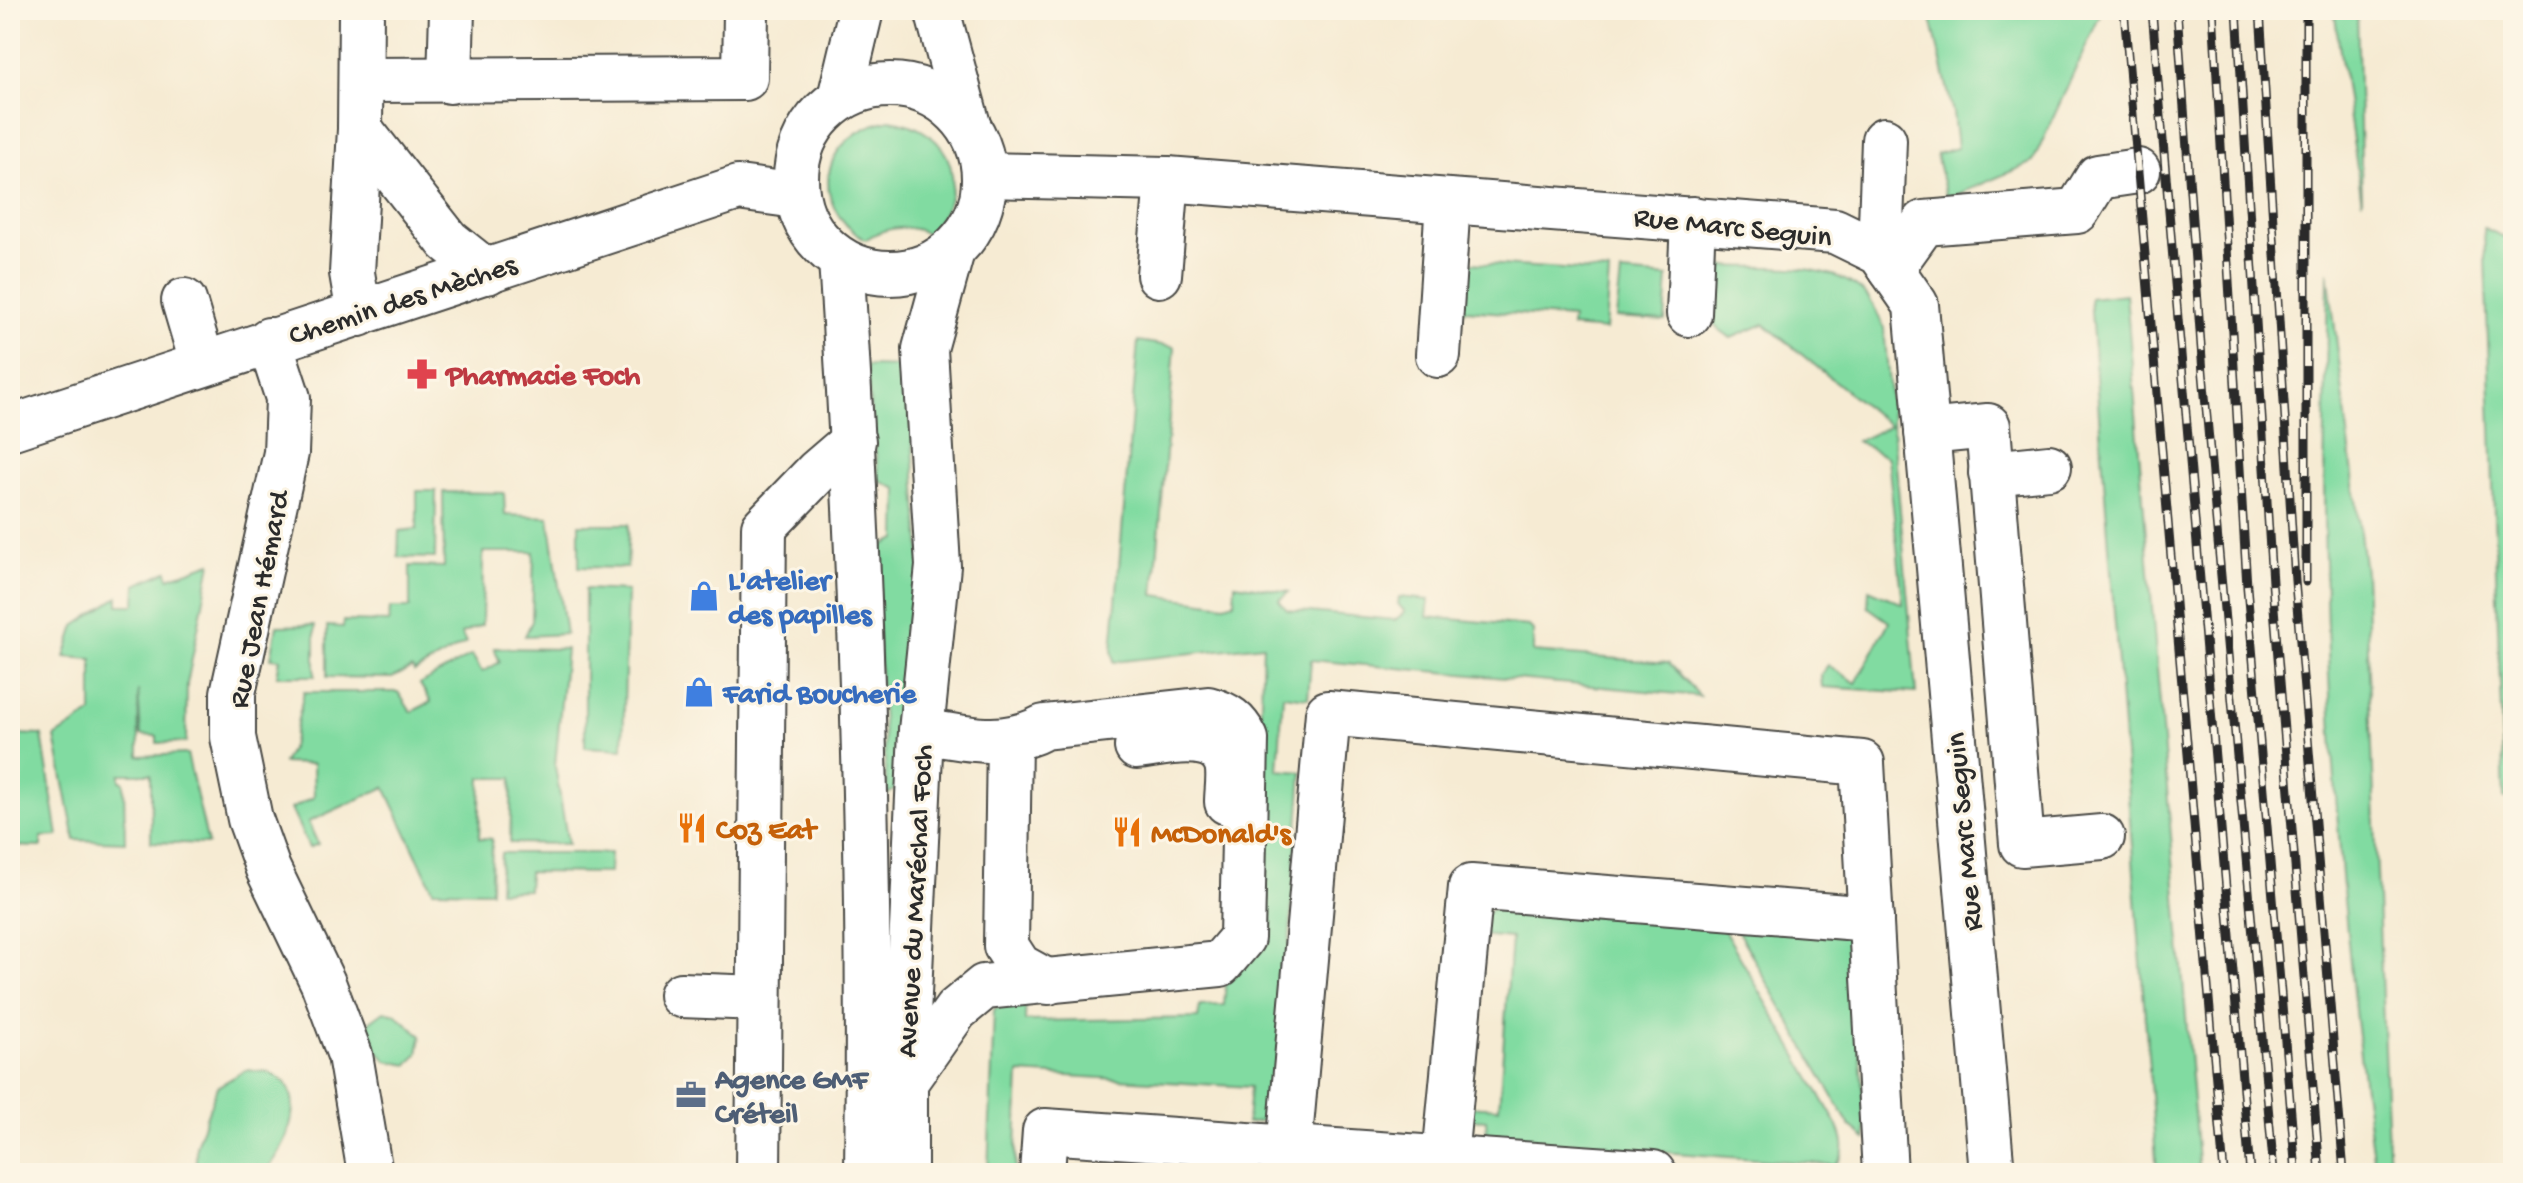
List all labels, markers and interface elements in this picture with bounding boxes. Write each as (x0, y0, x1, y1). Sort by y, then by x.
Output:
street label: Rue Marc Seguin (1632, 202, 1833, 257)
street label: Chemin des Mèches (285, 249, 523, 356)
pharmacy icon: Pharmacie Foch (405, 357, 439, 391)
place label: Pharmacie Foch (444, 361, 640, 396)
street label: Rue Jean Hémard (223, 486, 300, 711)
place label: L'atelier des papilles (728, 566, 874, 635)
shop icon: L'atelier des papilles (687, 579, 721, 613)
shop icon: Farid Boucherie (682, 675, 716, 709)
place label: Farid Boucherie (722, 679, 918, 714)
street label: Rue Marc Seguin (1940, 731, 1993, 932)
street label: Avenue du Maréchal Foch (892, 744, 943, 1059)
restaurant icon: Coz Eat (675, 811, 709, 845)
place label: Coz Eat (716, 815, 819, 850)
restaurant icon: McDonald's (1110, 815, 1144, 849)
place label: McDonald's (1151, 819, 1293, 854)
place label: Agence GMF Créteil (714, 1065, 870, 1134)
office icon: Agence GMF Créteil (674, 1078, 708, 1112)

